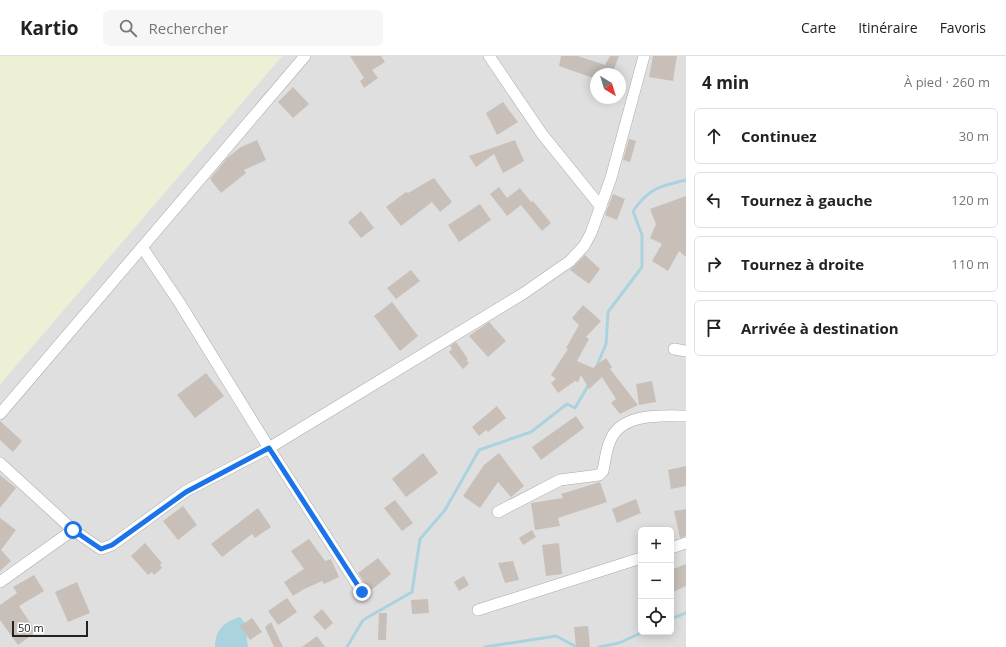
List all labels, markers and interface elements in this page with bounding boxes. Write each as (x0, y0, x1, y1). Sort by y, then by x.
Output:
search box (103, 10, 383, 46)
text: Kartio (20, 15, 79, 41)
icon: search (117, 17, 139, 39)
text: Rechercher (149, 18, 228, 38)
text: Carte (801, 18, 836, 37)
text: Itinéraire (858, 18, 918, 37)
text: Favoris (940, 18, 986, 37)
north arrow (590, 68, 626, 104)
text: 4 min (702, 71, 749, 94)
text: À pied · 260 m (904, 73, 990, 91)
icon: ahead (703, 125, 725, 147)
text: Continuez (741, 126, 817, 146)
text: 30 m (959, 127, 989, 145)
icon: left (703, 189, 725, 211)
text: Tournez à gauche (741, 190, 872, 210)
text: 120 m (951, 191, 989, 209)
icon: right (703, 253, 725, 275)
text: Tournez à droite (741, 254, 864, 274)
text: 110 m (951, 255, 989, 273)
icon: arrive (703, 317, 725, 339)
text: Arrivée à destination (741, 318, 899, 338)
route start (64, 521, 82, 539)
map controls (638, 527, 674, 635)
button: + (638, 527, 674, 563)
button: − (638, 563, 674, 599)
route end (353, 583, 371, 601)
button: locate (638, 599, 674, 635)
scale bar (12, 619, 88, 638)
text: 50 m (18, 620, 44, 635)

